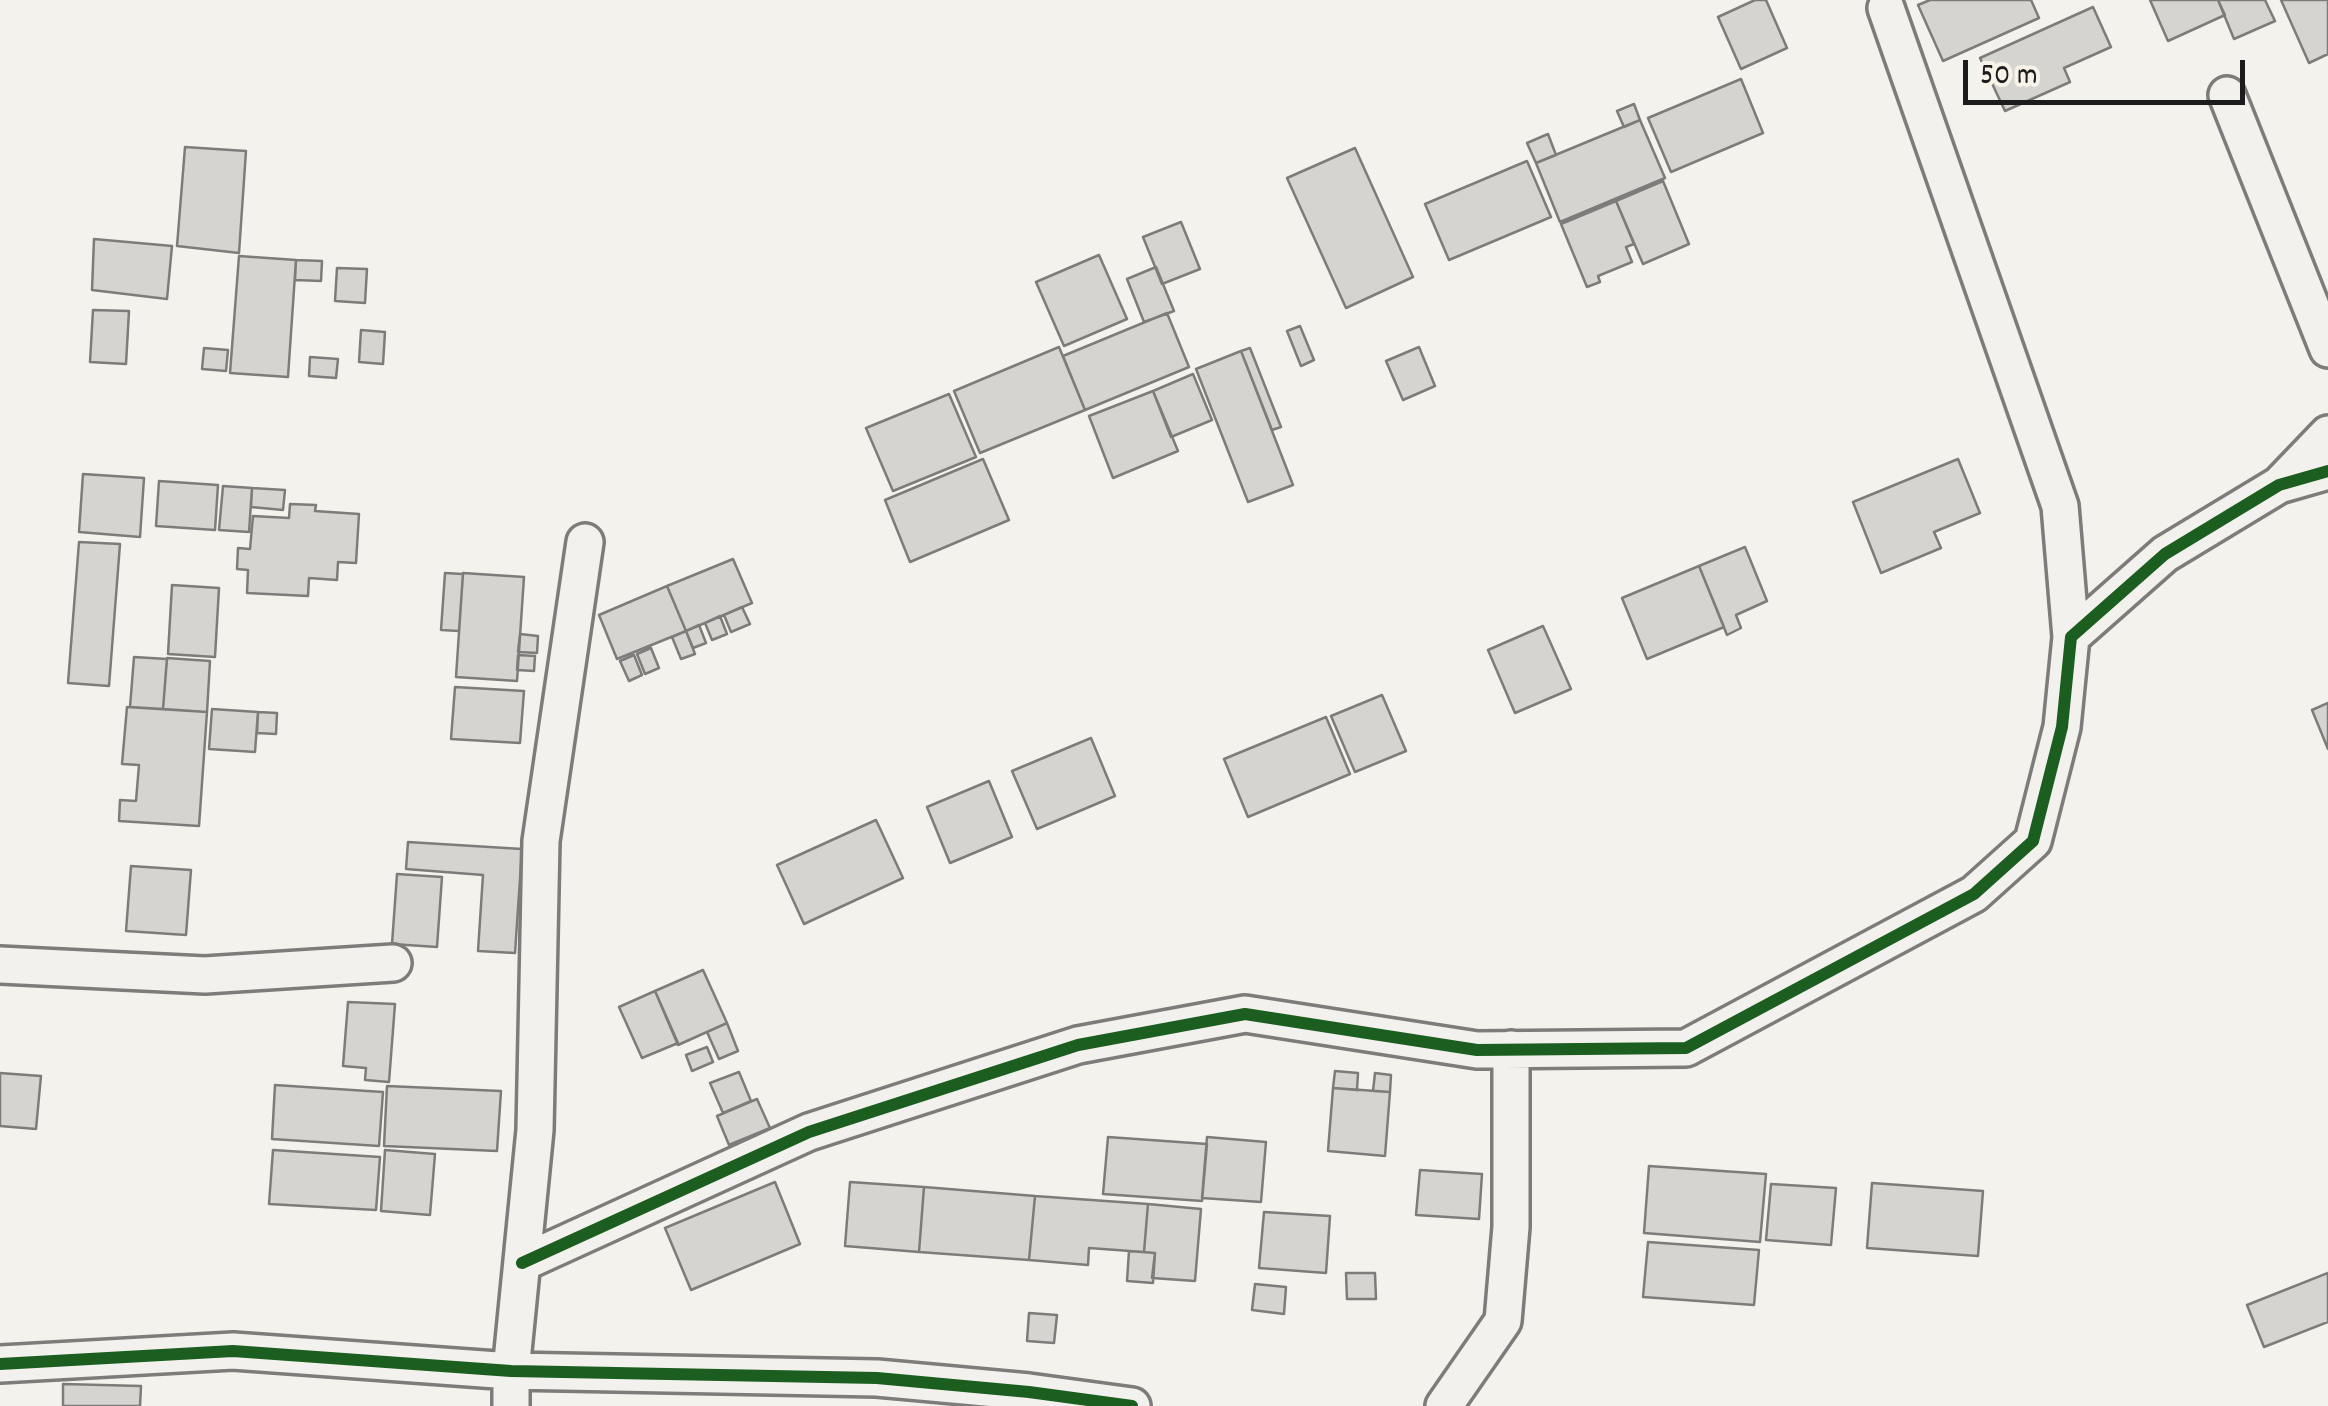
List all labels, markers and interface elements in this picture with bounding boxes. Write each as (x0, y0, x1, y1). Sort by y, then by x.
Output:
scale bar (1968, 40, 2250, 102)
text: 50 m (1980, 56, 2038, 99)

